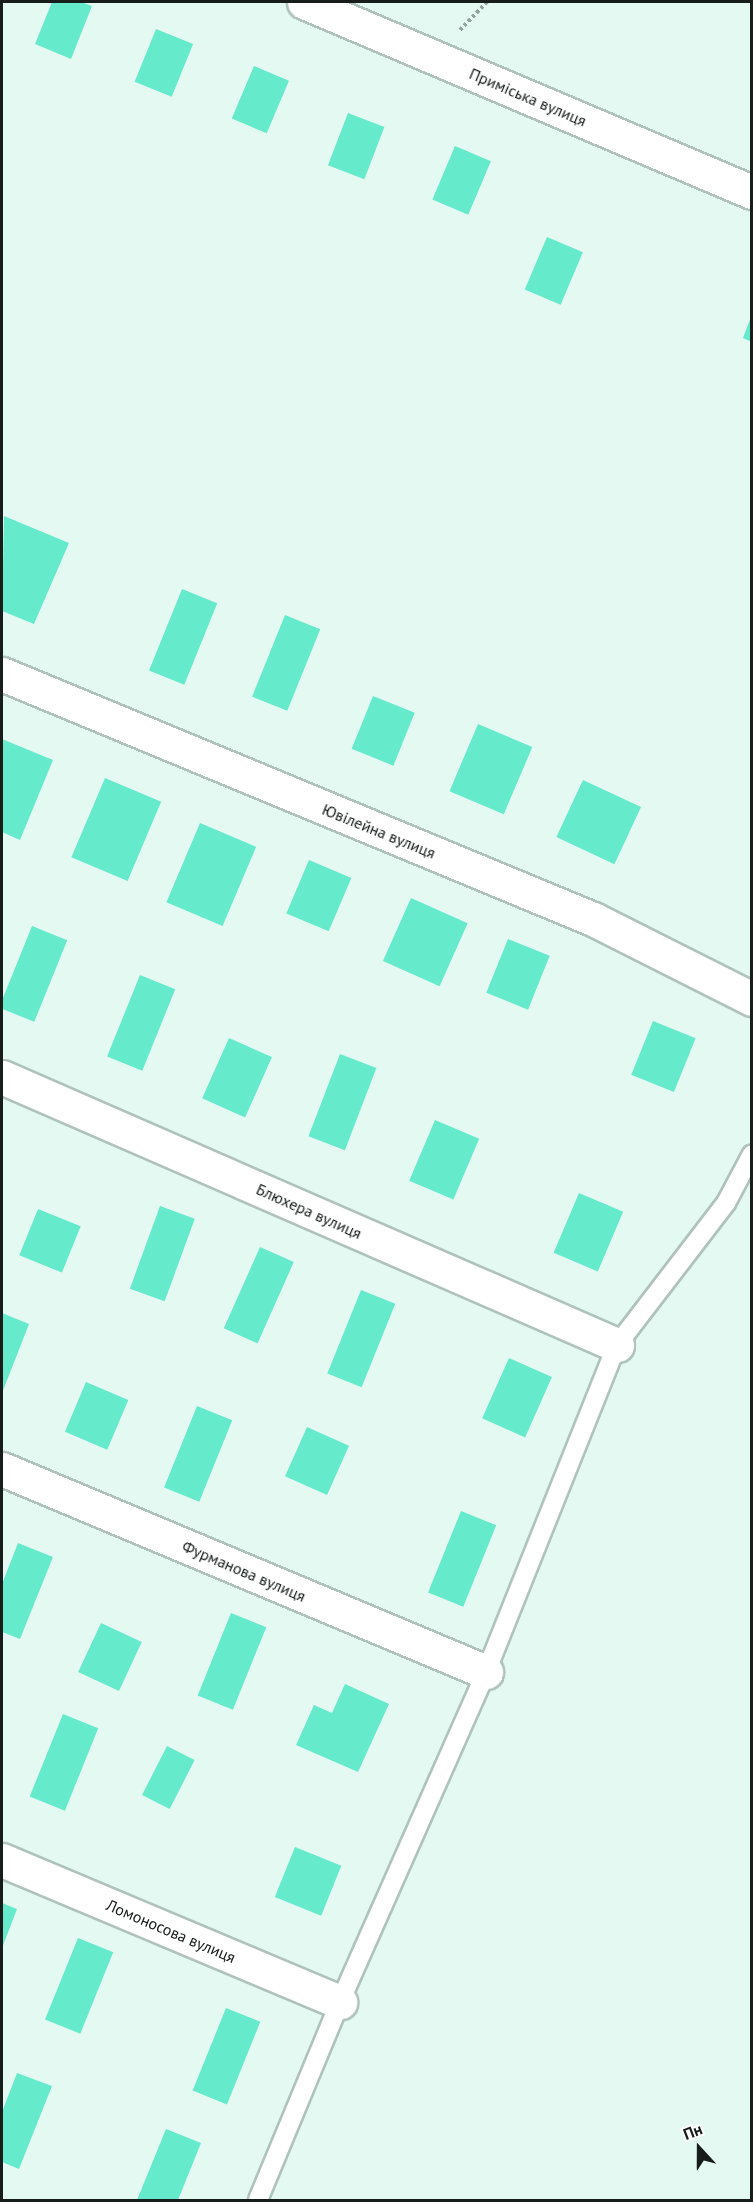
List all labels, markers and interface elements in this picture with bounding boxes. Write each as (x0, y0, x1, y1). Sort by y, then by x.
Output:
street label: Приміська вулиця (467, 64, 589, 130)
street label: Ювілейна вулиця (319, 799, 439, 863)
street label: Блюхера вулиця (253, 1179, 365, 1243)
street label: Фурманова вулиця (179, 1536, 309, 1606)
street label: Ломоносова вулиця (103, 1895, 239, 1967)
north arrow (669, 2118, 729, 2178)
text: Пн (680, 2118, 705, 2144)

